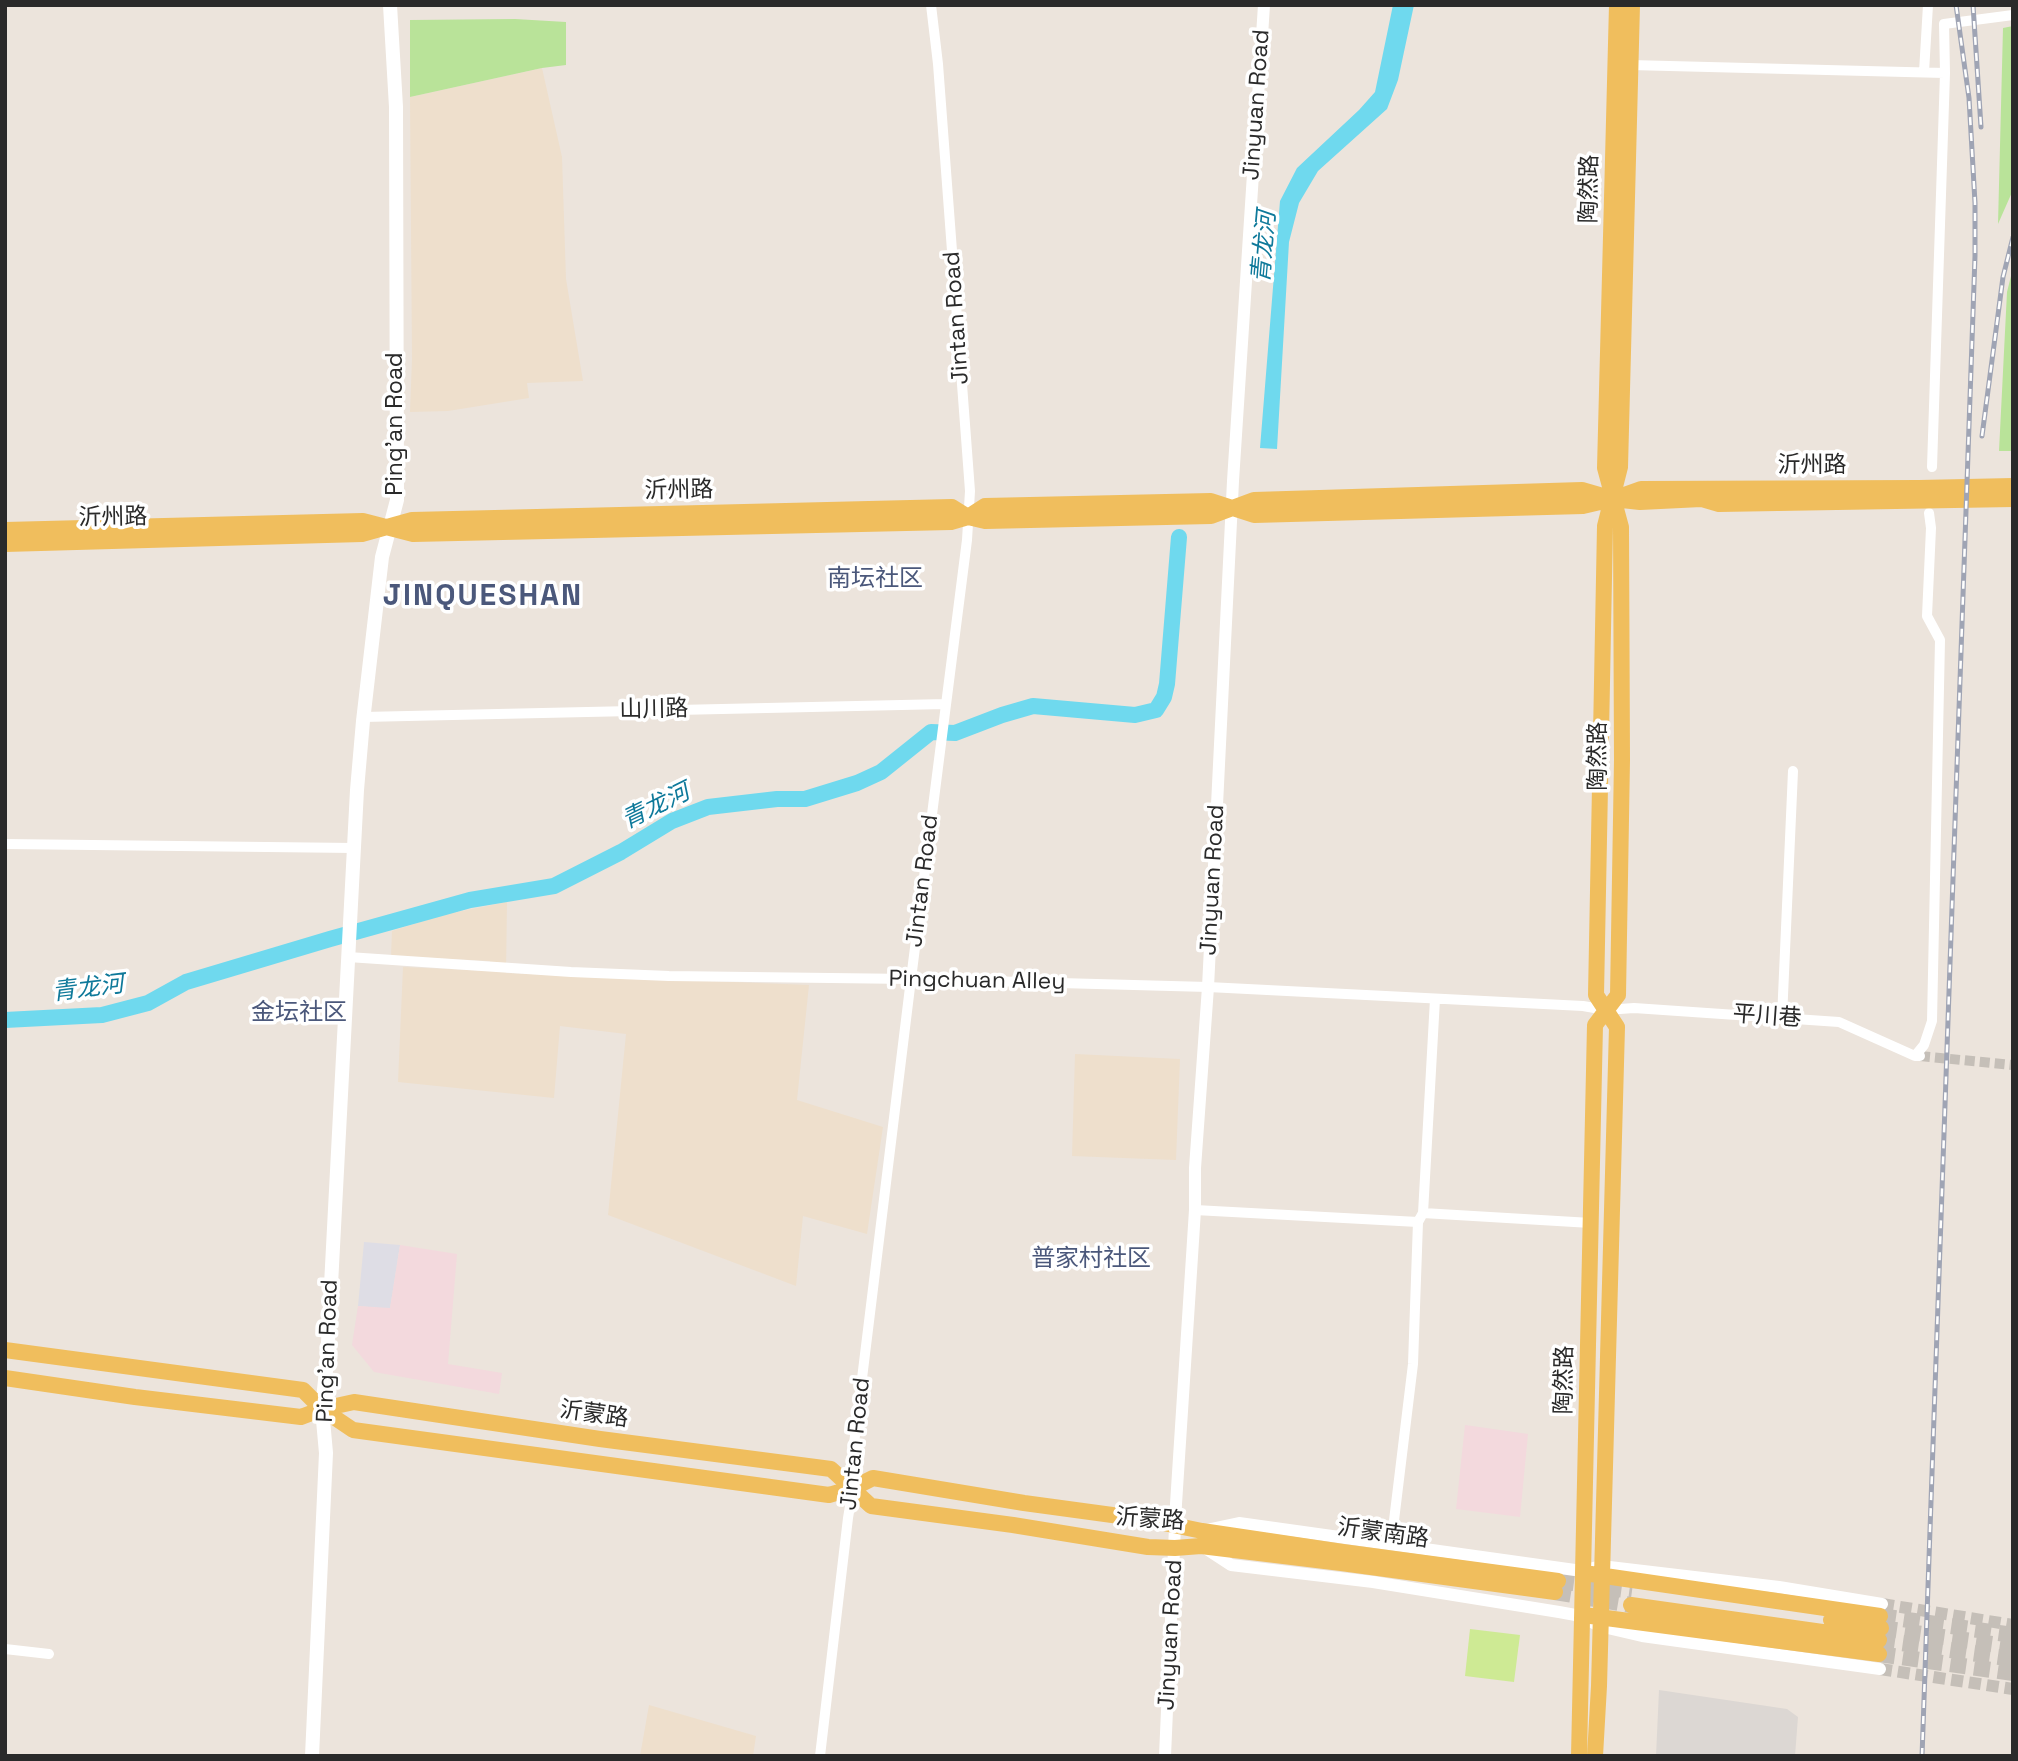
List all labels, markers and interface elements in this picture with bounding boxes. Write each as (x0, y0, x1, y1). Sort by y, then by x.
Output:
street label: Jinyuan Road (1238, 29, 1276, 181)
street label: 陶然路 (1576, 154, 1604, 224)
water label: 青龙河 (1248, 210, 1282, 284)
street label: Jintan Road (939, 251, 975, 385)
street label: Ping'an Road (382, 352, 410, 496)
street label: 沂州路 (1778, 452, 1846, 480)
street label: 沂州路 (644, 477, 714, 505)
street label: 沂州路 (78, 504, 148, 532)
district label: 南坛社区 (827, 565, 923, 593)
district label: JINQUESHAN (384, 579, 582, 615)
street label: 山川路 (619, 696, 689, 724)
street label: 陶然路 (1585, 722, 1613, 790)
water label: 青龙河 (617, 778, 695, 836)
street label: Jinyuan Road (1195, 804, 1231, 956)
street label: Jintan Road (901, 813, 945, 949)
street label: Pingchuan Alley (888, 966, 1066, 996)
water label: 青龙河 (51, 970, 125, 1008)
district label: 金坛社区 (251, 999, 347, 1027)
street label: 平川巷 (1732, 1001, 1802, 1033)
district label: 普家村社区 (1031, 1245, 1151, 1273)
street label: Ping'an Road (312, 1279, 344, 1423)
street label: 陶然路 (1551, 1345, 1579, 1415)
street label: Jintan Road (835, 1376, 877, 1512)
street label: 沂蒙路 (558, 1397, 630, 1433)
street label: 沂蒙路 (1115, 1504, 1185, 1536)
street label: 沂蒙南路 (1336, 1514, 1430, 1554)
street label: Jinyuan Road (1153, 1559, 1189, 1711)

